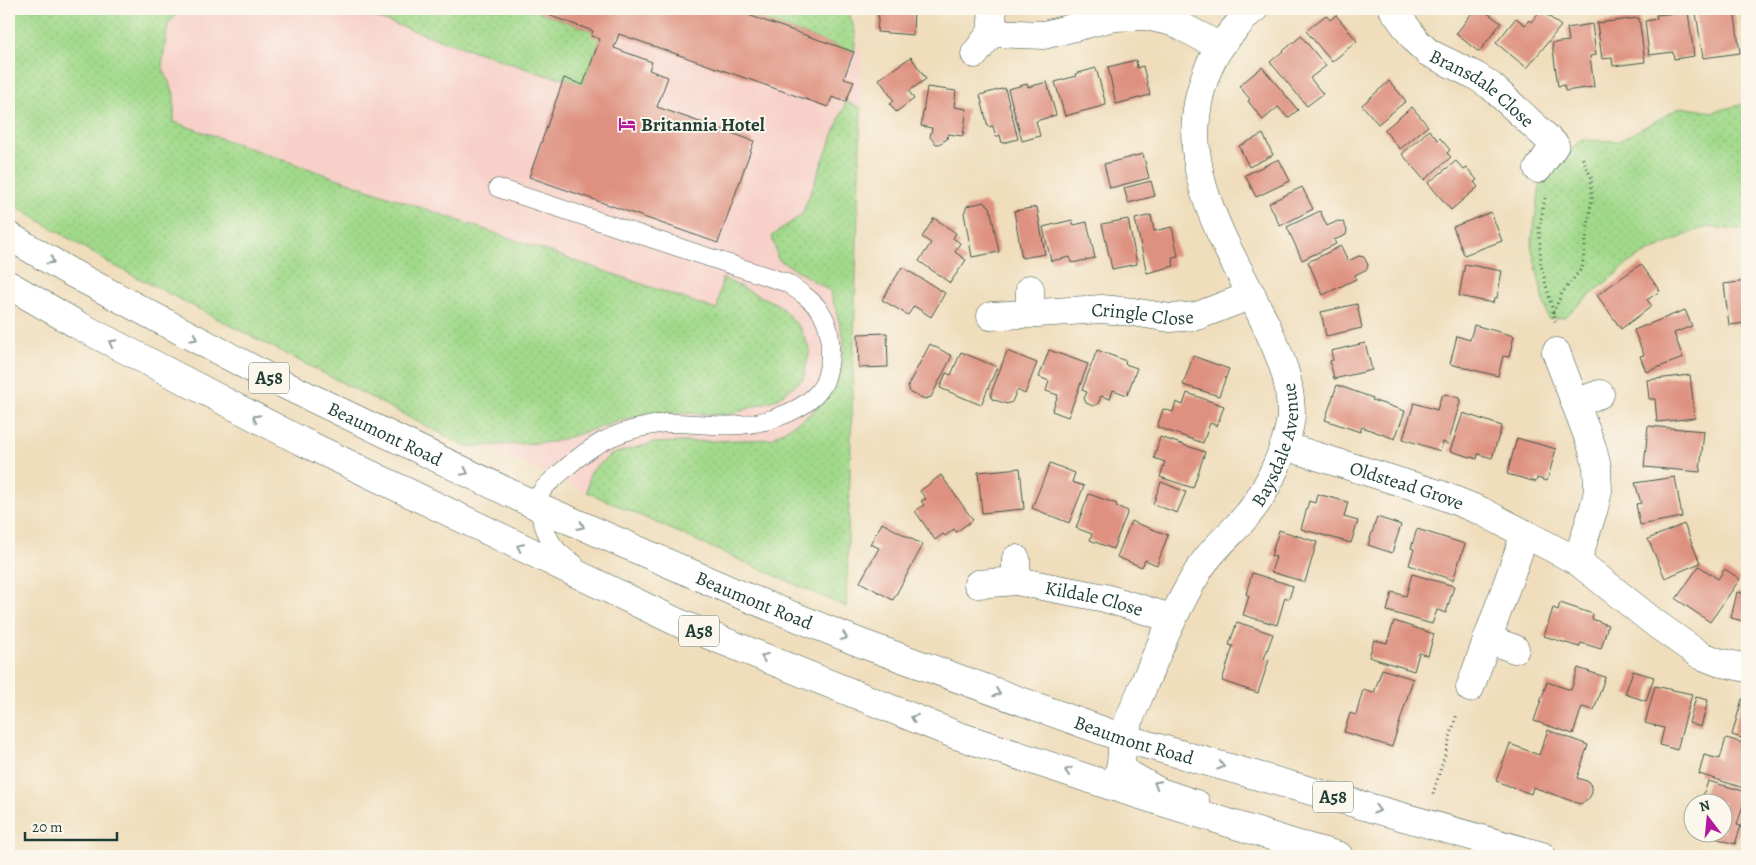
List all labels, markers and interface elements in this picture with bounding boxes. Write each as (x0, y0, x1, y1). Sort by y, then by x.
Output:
street label: Bransdale Close (1425, 43, 1540, 134)
place label: Britannia Hotel (641, 112, 765, 138)
hotel icon: Britannia Hotel (617, 114, 637, 134)
one-way arrow (45, 254, 54, 264)
street label: Cringle Close (1090, 297, 1195, 332)
one-way arrow (188, 332, 197, 342)
one-way arrow (108, 339, 117, 349)
road number: A58 (249, 362, 289, 393)
street label: Baysdale Avenue (1245, 381, 1305, 512)
street label: Beaumont Road (323, 396, 447, 473)
one-way arrow (252, 414, 261, 424)
street label: Oldstead Grove (1346, 455, 1468, 517)
one-way arrow (460, 465, 469, 476)
one-way arrow (576, 520, 585, 531)
one-way arrow (516, 542, 525, 553)
street label: Beaumont Road (691, 565, 817, 637)
street label: Kildale Close (1043, 575, 1146, 623)
road number: A58 (679, 616, 719, 646)
one-way arrow (839, 631, 848, 641)
one-way arrow (760, 653, 768, 663)
one-way arrow (992, 687, 1001, 697)
street label: Beaumont Road (1070, 709, 1198, 772)
one-way arrow (910, 714, 919, 724)
one-way arrow (1216, 760, 1224, 770)
one-way arrow (1064, 767, 1072, 777)
one-way arrow (1153, 780, 1162, 790)
road number: A58 (1313, 782, 1353, 812)
north arrow (1684, 792, 1734, 842)
text: N (1697, 795, 1712, 817)
one-way arrow (1373, 804, 1382, 815)
scale bar (25, 810, 118, 842)
text: 20 m (32, 817, 63, 837)

